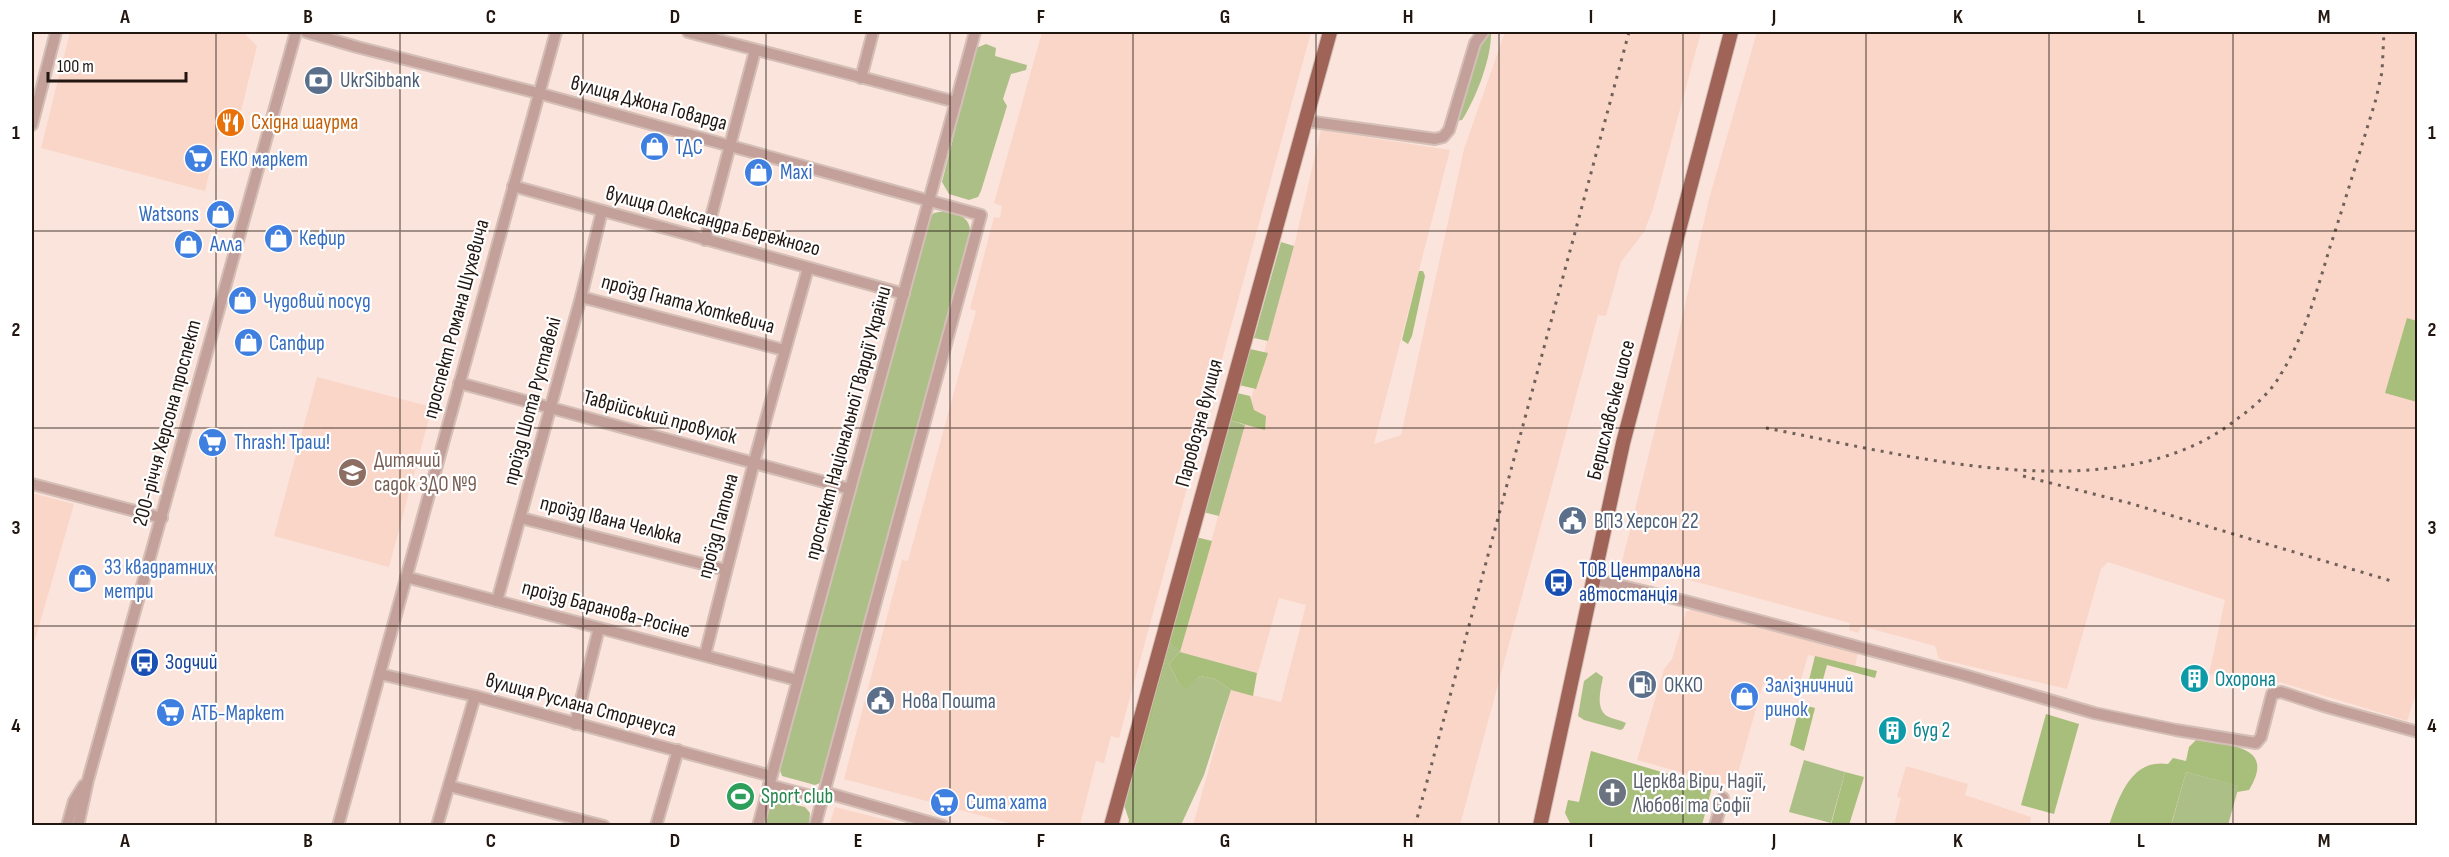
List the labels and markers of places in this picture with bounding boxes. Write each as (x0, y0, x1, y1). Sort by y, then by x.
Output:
bank icon: UkrSibbank (303, 64, 335, 96)
place label: UkrSibbank (340, 68, 420, 93)
restaurant icon: Східна шаурма (214, 106, 246, 138)
place label: Східна шаурма (251, 110, 358, 135)
shop icon: ТДС (638, 131, 670, 163)
place label: ТДС (675, 135, 703, 160)
supermarket icon: ЕКО маркет (183, 143, 215, 175)
place label: ЕКО маркет (220, 147, 308, 172)
shop icon: Maxi (743, 156, 775, 188)
place label: Maxi (780, 160, 812, 185)
shop icon: Watsons (204, 198, 236, 230)
place label: Watsons (139, 202, 199, 227)
shop icon: Кефир (262, 222, 294, 254)
place label: Кефир (299, 226, 346, 251)
shop icon: Алла (173, 228, 205, 260)
place label: Алла (209, 232, 243, 257)
shop icon: Чудовий посуд (226, 285, 258, 317)
place label: Чудовий посуд (263, 289, 371, 314)
shop icon: Сапфир (232, 327, 264, 359)
place label: Сапфир (269, 331, 325, 356)
supermarket icon: Thrash! Траш! (197, 426, 229, 458)
place label: Thrash! Траш! (234, 430, 330, 455)
place label: Дитячий садок ЗДО №9 (374, 448, 477, 497)
school or university icon: Дитячий садок ЗДО №9 (337, 456, 369, 488)
public building icon: ВПЗ Херсон 22 (1557, 505, 1589, 537)
place label: ВПЗ Херсон 22 (1594, 509, 1699, 534)
place label: 33 квадратних метри (104, 555, 214, 604)
place label: ТОВ Центральна автостанція (1579, 558, 1701, 607)
shop icon: 33 квадратних метри (67, 563, 99, 595)
bus stop icon: ТОВ Центральна автостанція (1542, 566, 1574, 598)
bus stop icon: Зодчий (128, 646, 160, 678)
place label: Зодчий (165, 650, 218, 675)
building icon: Охорона (2178, 663, 2210, 695)
place label: Охорона (2215, 667, 2276, 692)
fuel station icon: ОККО (1627, 669, 1659, 701)
place label: ОККО (1664, 673, 1703, 698)
place label: Залізничний ринок (1765, 673, 1854, 722)
shop icon: Залізничний ринок (1728, 681, 1760, 713)
public building icon: Нова Пошта (865, 685, 897, 717)
place label: Нова Пошта (902, 689, 996, 714)
supermarket icon: АТБ-Маркет (155, 697, 187, 729)
place label: АТБ-Маркет (191, 701, 284, 726)
building icon: буд 2 (1876, 714, 1908, 746)
place label: буд 2 (1913, 718, 1950, 743)
place label: Церква Віри, Надії, Любові та Софії (1632, 769, 1766, 818)
church icon: Церква Віри, Надії, Любові та Софії (1596, 777, 1628, 809)
sports icon: Sport club (724, 780, 756, 812)
place label: Sport club (761, 784, 833, 809)
supermarket icon: Сита хата (929, 786, 961, 818)
place label: Сита хата (966, 790, 1047, 815)

